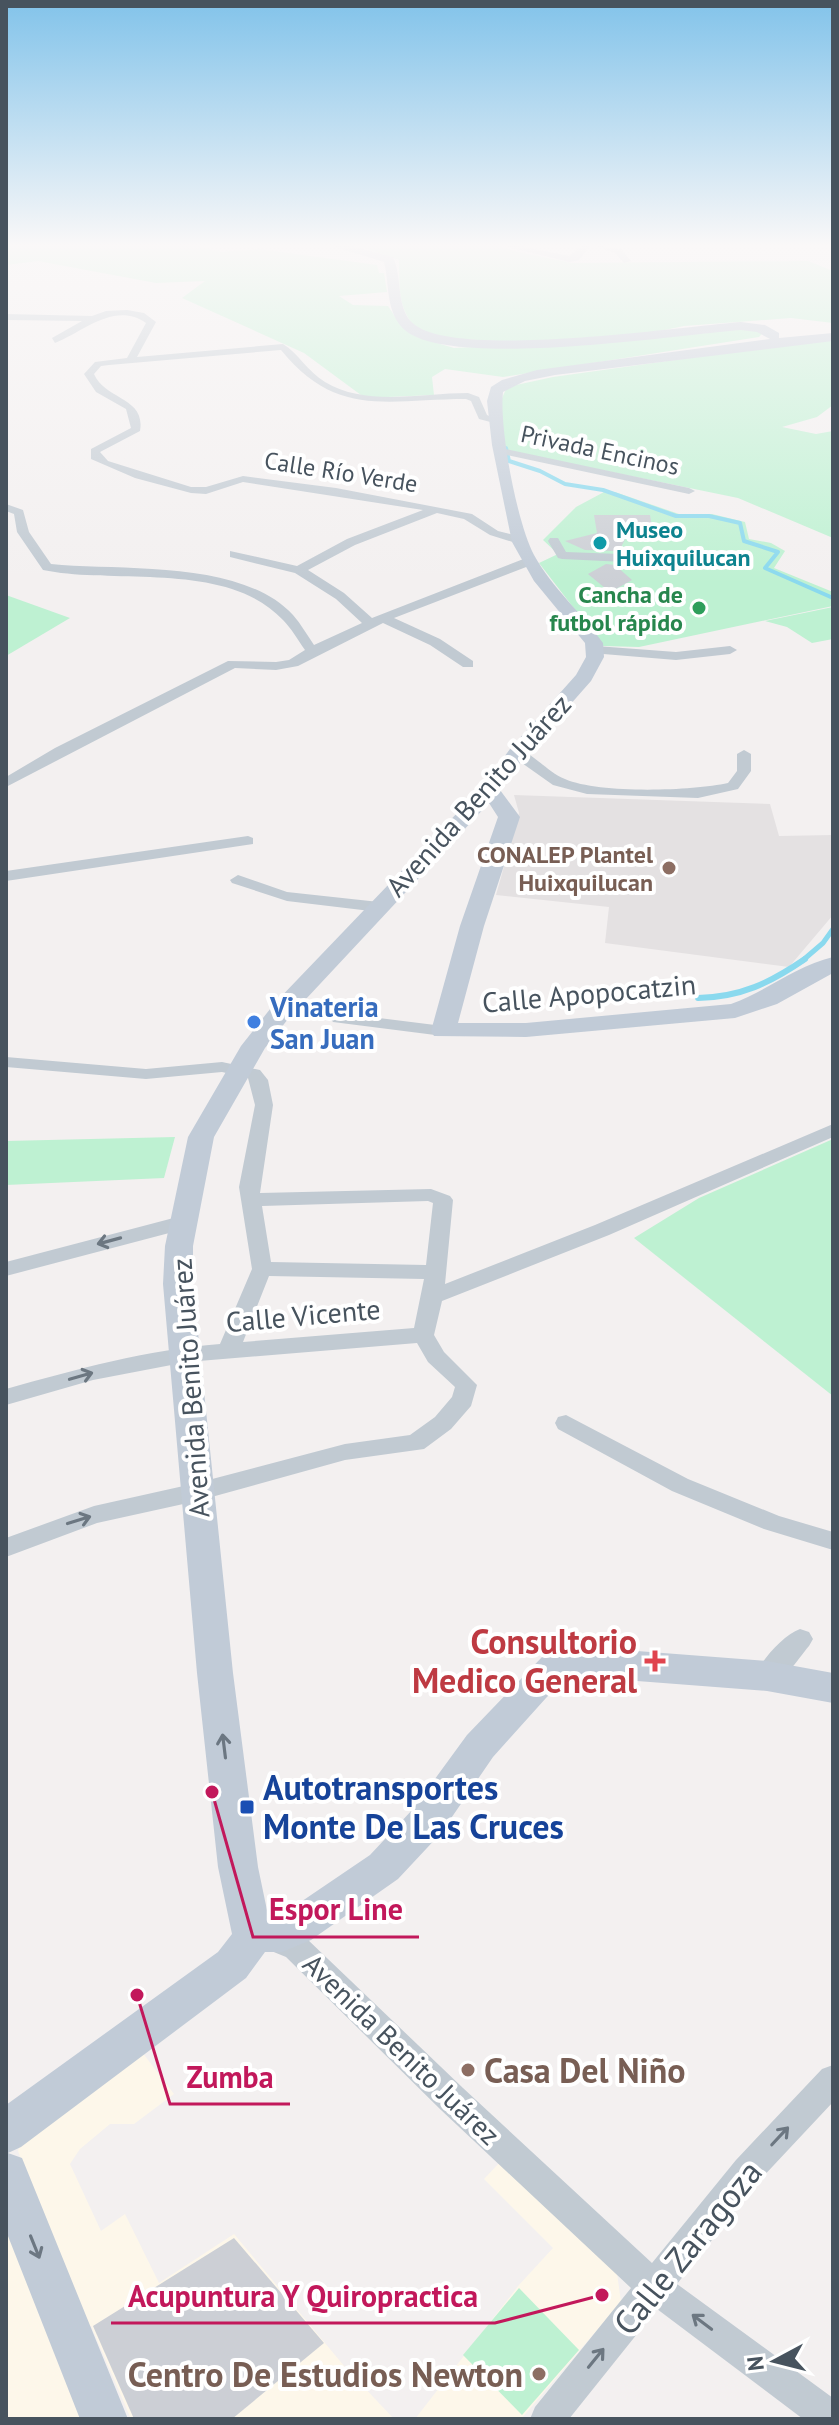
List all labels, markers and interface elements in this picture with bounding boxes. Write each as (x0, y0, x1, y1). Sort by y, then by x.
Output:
street label: Privada Encinos (518, 418, 682, 482)
street label: Calle Río Verde (262, 445, 420, 499)
place label: Museo Huixquilucan (616, 514, 751, 573)
marker: Museo Huixquilucan (591, 534, 609, 552)
place label: Cancha de futbol rápido (550, 579, 683, 638)
marker: Cancha de futbol rápido (690, 599, 708, 617)
street label: Avenida Benito Juárez (377, 686, 579, 904)
place label: CONALEP Plantel Huixquilucan (477, 839, 654, 898)
marker: CONALEP Plantel Huixquilucan (660, 859, 678, 877)
street label: Calle Apopocatzin (480, 965, 698, 1021)
place label: Vinateria San Juan (269, 988, 379, 1057)
marker: Vinateria San Juan (245, 1013, 263, 1031)
one-way arrow (97, 1234, 123, 1249)
street label: Avenida Benito Juárez (162, 1257, 218, 1519)
street label: Calle Vicente (224, 1290, 382, 1340)
one-way arrow (68, 1367, 93, 1382)
one-way arrow (66, 1511, 91, 1526)
place label: Consultorio Medico General (412, 1619, 638, 1702)
marker: Consultorio Medico General (644, 1650, 666, 1672)
one-way arrow (216, 1733, 231, 1760)
place label: Autotransportes Monte De Las Cruces (263, 1765, 564, 1848)
marker: Autotransportes Monte De Las Cruces (238, 1798, 256, 1816)
callout: Espor Line (253, 1883, 419, 1937)
text: Espor Line (269, 1889, 403, 1928)
street label: Avenida Benito Juárez (296, 1945, 508, 2153)
place label: Casa Del Niño (484, 2048, 685, 2092)
callout: Zumba (170, 2050, 290, 2104)
text: Zumba (186, 2057, 274, 2096)
marker: Casa Del Niño (459, 2061, 477, 2079)
one-way arrow (770, 2127, 788, 2147)
street label: Calle Zaragoza (603, 2151, 771, 2343)
one-way arrow (29, 2234, 43, 2259)
callout: Acupuntura Y Quiropractica (111, 2269, 495, 2323)
text: Acupuntura Y Quiropractica (128, 2276, 478, 2315)
one-way arrow (692, 2314, 713, 2331)
north arrow (735, 2321, 815, 2401)
one-way arrow (587, 2348, 605, 2369)
place label: Centro De Estudios Newton (128, 2352, 523, 2396)
text: N (740, 2355, 770, 2372)
marker: Centro De Estudios Newton (530, 2365, 548, 2383)

